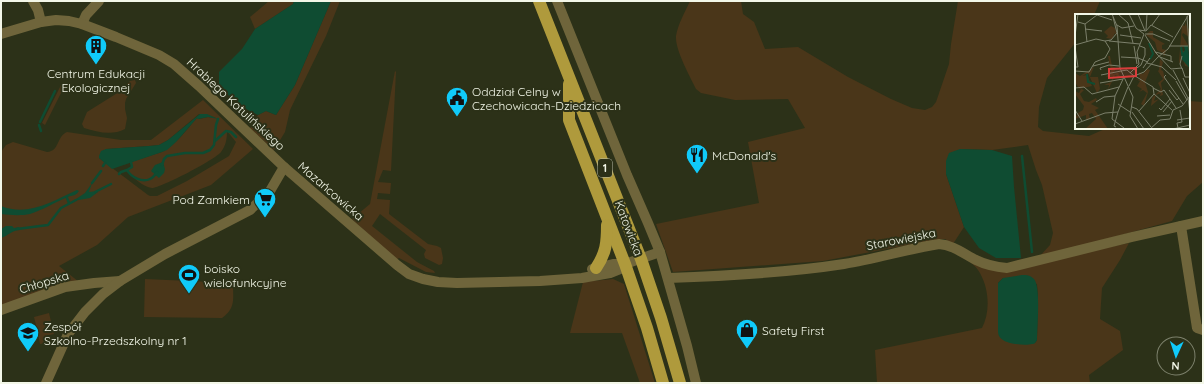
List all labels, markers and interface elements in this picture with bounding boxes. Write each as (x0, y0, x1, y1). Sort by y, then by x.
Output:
inset map (1075, 14, 1190, 129)
building icon: Centrum Edukacji Ekologicznej (83, 33, 109, 66)
street label: Hrabiego Kotulińskiego (184, 55, 288, 153)
place label: Centrum Edukacji Ekologicznej (47, 66, 145, 95)
place label: Oddział Celny w Czechowicach-Dziedzicach (472, 84, 621, 113)
public building icon: Oddział Celny w Czechowicach-Dziedzicach (444, 85, 470, 118)
restaurant icon: McDonald's (684, 142, 710, 175)
place label: McDonald's (712, 148, 777, 163)
street label: Mazańcowicka (295, 158, 367, 224)
road number: 1 (598, 159, 612, 177)
supermarket icon: Pod Zamkiem (252, 186, 278, 219)
place label: Pod Zamkiem (173, 192, 250, 207)
street label: Katowicka (612, 198, 646, 258)
street label: Starowiejska (865, 225, 937, 253)
place label: boisko wielofunkcyjne (204, 261, 287, 290)
sports icon: boisko wielofunkcyjne (176, 262, 202, 295)
street label: Chłopska (17, 267, 71, 297)
shop icon: Safety First (734, 317, 760, 350)
place label: Zespół Szkolno-Przedszkolny nr 1 (44, 319, 187, 348)
school or university icon: Zespół Szkolno-Przedszkolny nr 1 (15, 320, 41, 353)
place label: Safety First (762, 323, 825, 338)
north arrow (1156, 336, 1196, 376)
text: N (1171, 359, 1180, 373)

